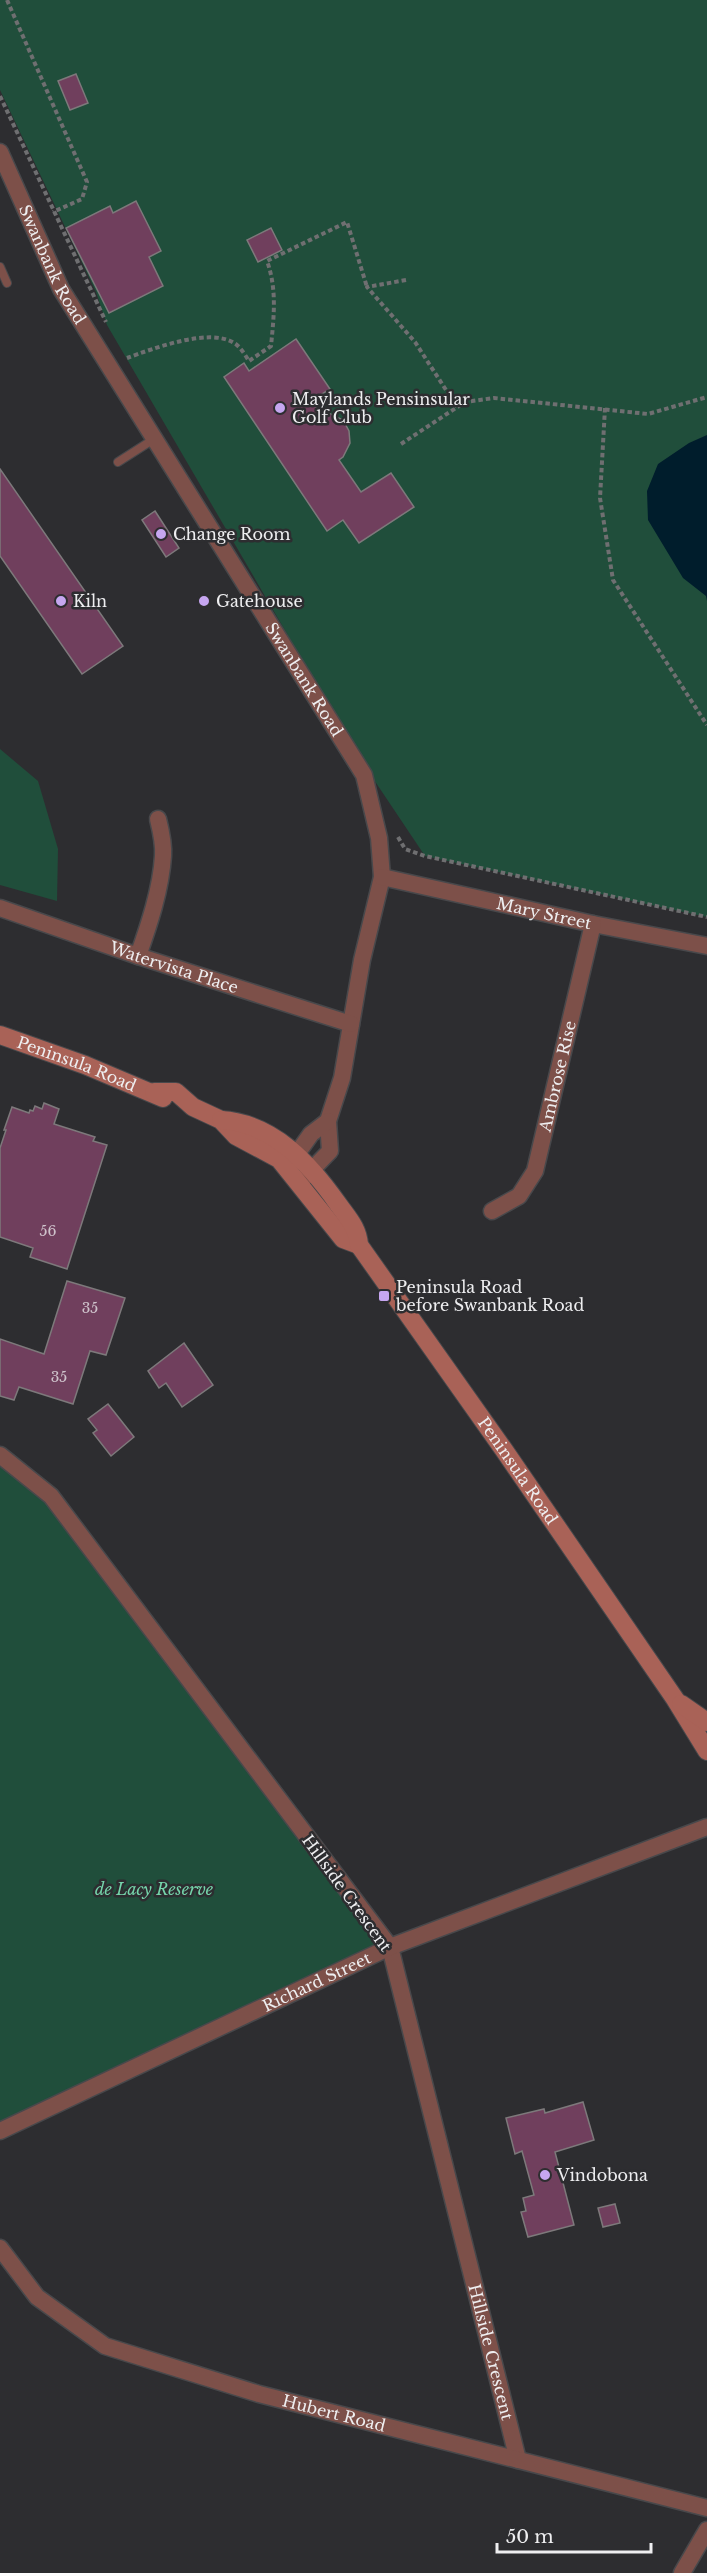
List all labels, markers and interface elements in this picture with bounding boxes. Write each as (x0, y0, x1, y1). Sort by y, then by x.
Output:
street label: Swanbank Road (15, 202, 90, 328)
place label: Maylands Pensinsular Golf Club (292, 389, 470, 427)
marker: Maylands Pensinsular Golf Club (273, 401, 287, 415)
place label: Change Room (173, 524, 291, 544)
marker: Change Room (154, 527, 168, 541)
place label: Kiln (73, 591, 107, 611)
place label: Gatehouse (216, 591, 303, 611)
marker: Kiln (54, 594, 68, 608)
marker: Gatehouse (197, 594, 211, 608)
street label: Swanbank Road (261, 619, 348, 740)
street label: Mary Street (495, 893, 593, 933)
street label: Watervista Place (106, 937, 241, 997)
street label: Ambrose Rise (534, 1019, 580, 1135)
street label: Peninsula Road (14, 1032, 140, 1096)
house number: 56 (40, 1222, 56, 1240)
place label: Peninsula Road before Swanbank Road (395, 1277, 584, 1315)
marker: Peninsula Road before Swanbank Road (377, 1289, 391, 1303)
house number: 35 (82, 1299, 98, 1317)
house number: 35 (51, 1368, 67, 1386)
street label: Peninsula Road (474, 1413, 562, 1528)
street label: Hillside Crescent (298, 1831, 396, 1955)
park label: de Lacy Reserve (95, 1879, 214, 1899)
street label: Richard Street (259, 1948, 374, 2016)
place label: Vindobona (556, 2165, 648, 2185)
marker: Vindobona (538, 2168, 552, 2182)
street label: Hillside Crescent (464, 2282, 518, 2422)
street label: Hubert Road (280, 2390, 388, 2436)
scale bar (497, 2516, 652, 2554)
text: 50 m (506, 2526, 554, 2548)

